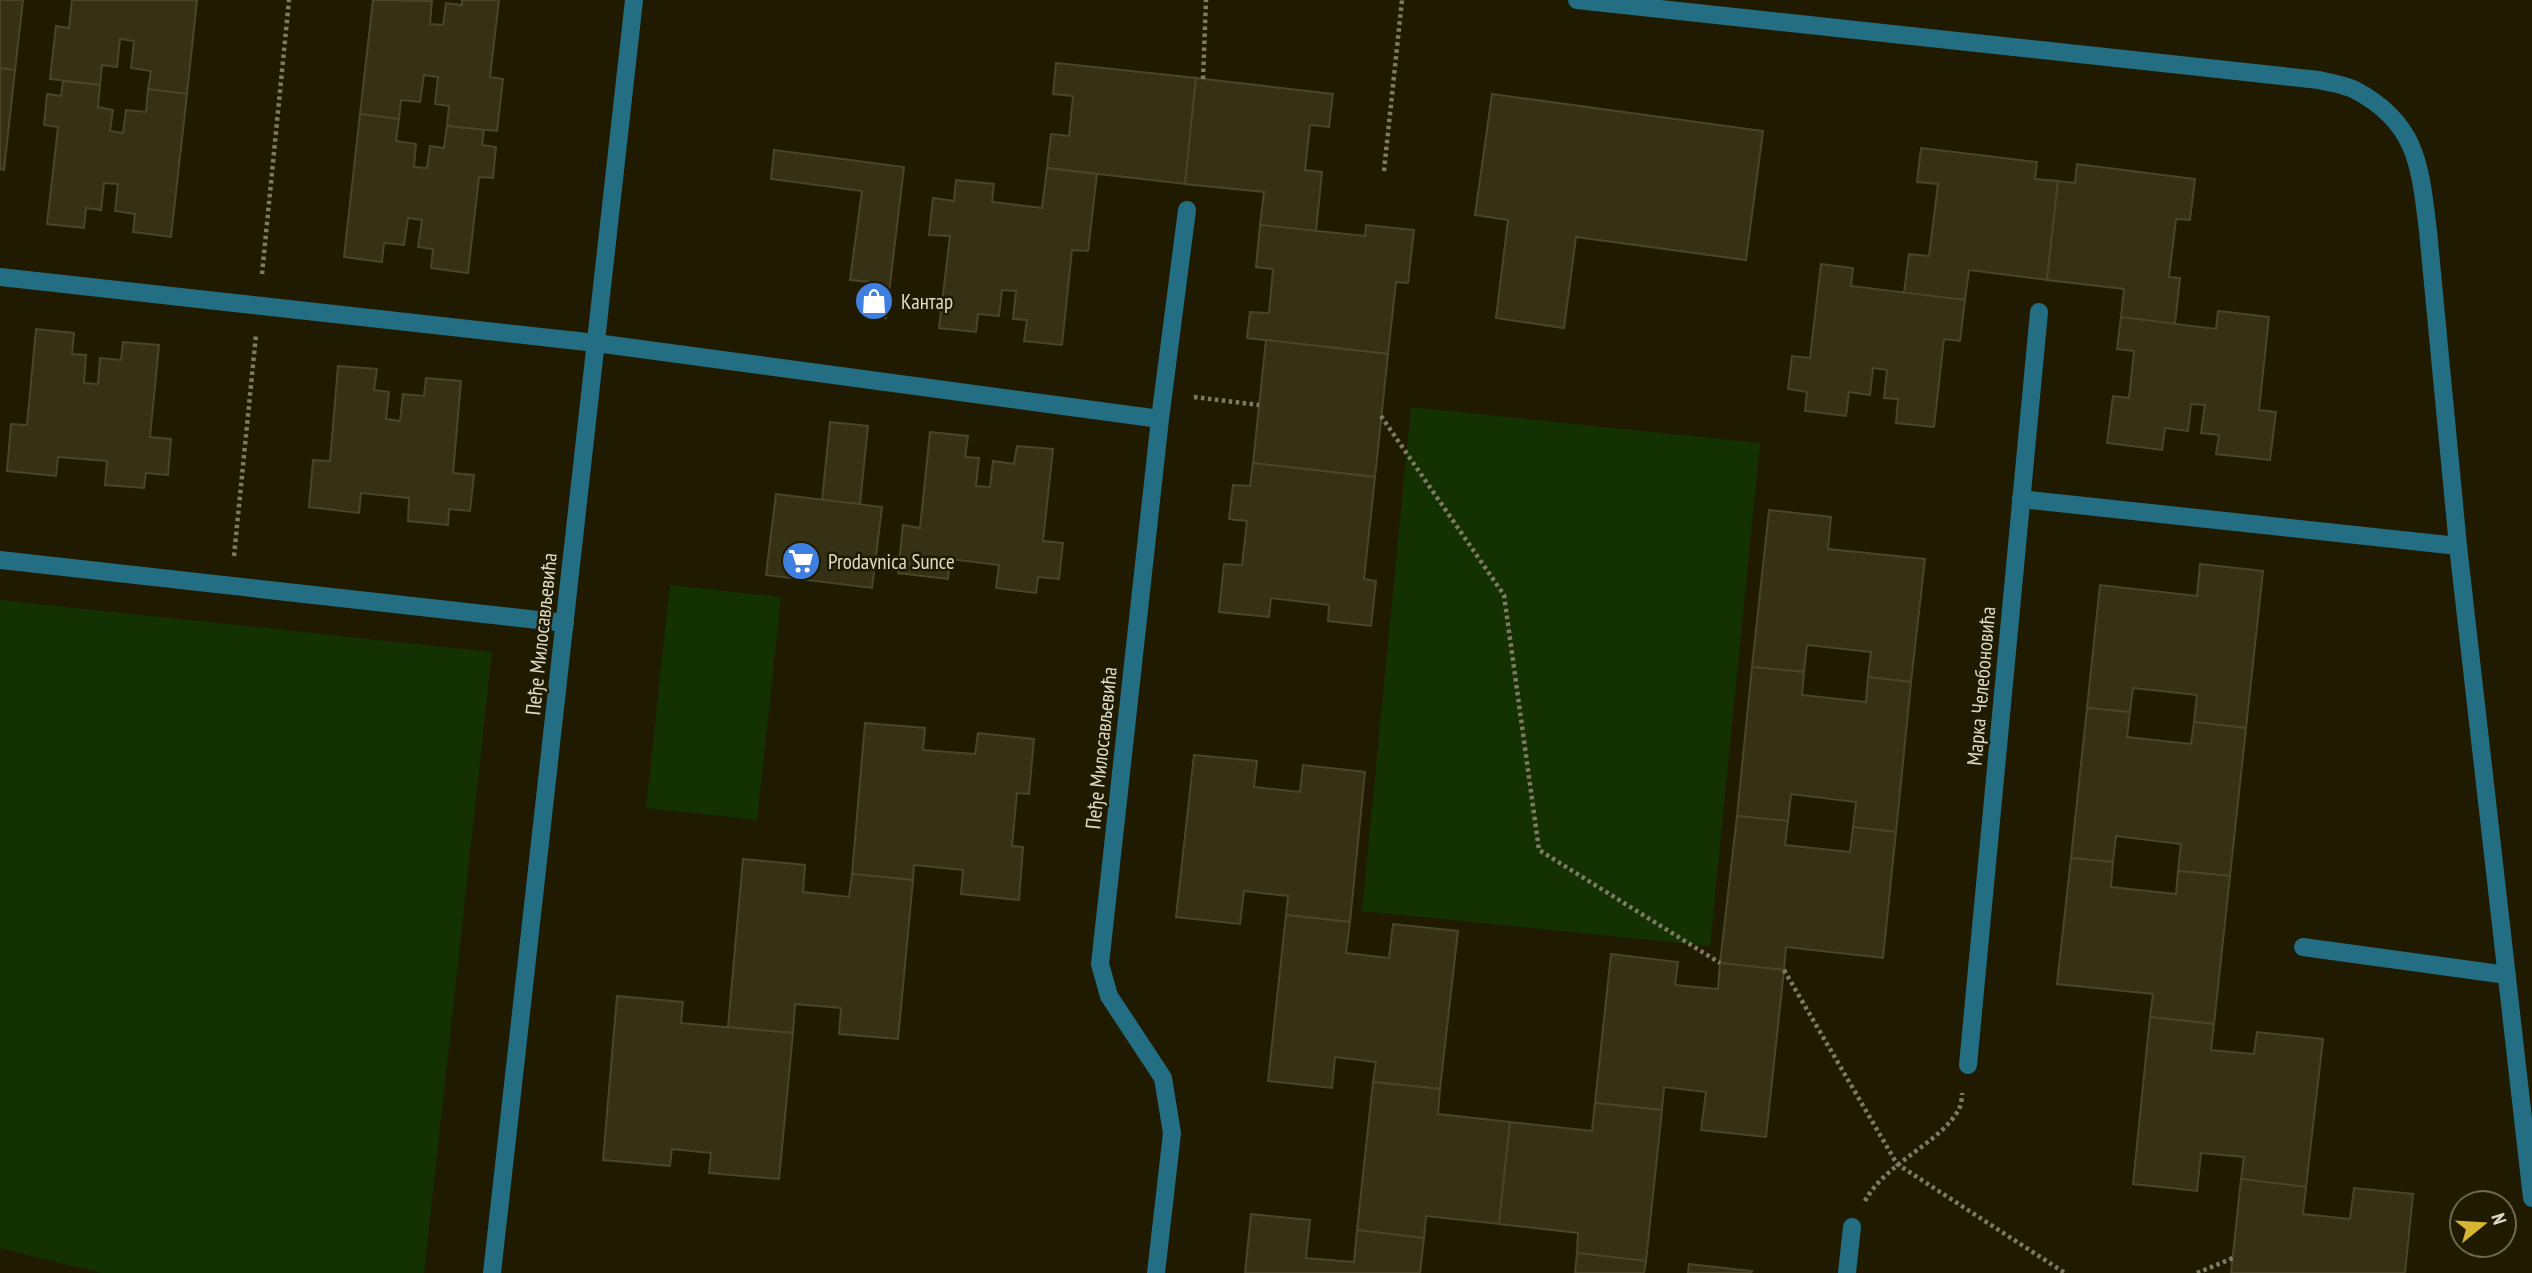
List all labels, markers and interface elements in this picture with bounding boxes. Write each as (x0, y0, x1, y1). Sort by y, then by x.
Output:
shop icon: Кантар (853, 280, 895, 322)
place label: Кантар (901, 288, 953, 315)
supermarket icon: Prodavnica Sunce (780, 540, 822, 582)
place label: Prodavnica Sunce (828, 548, 955, 575)
street label: Пеђе Милосављевића (519, 551, 563, 717)
street label: Марка Челебоновића (1961, 605, 2001, 767)
street label: Пеђе Милосављевића (1079, 665, 1123, 831)
north arrow (2448, 1189, 2518, 1259)
text: N (2486, 1210, 2512, 1227)

